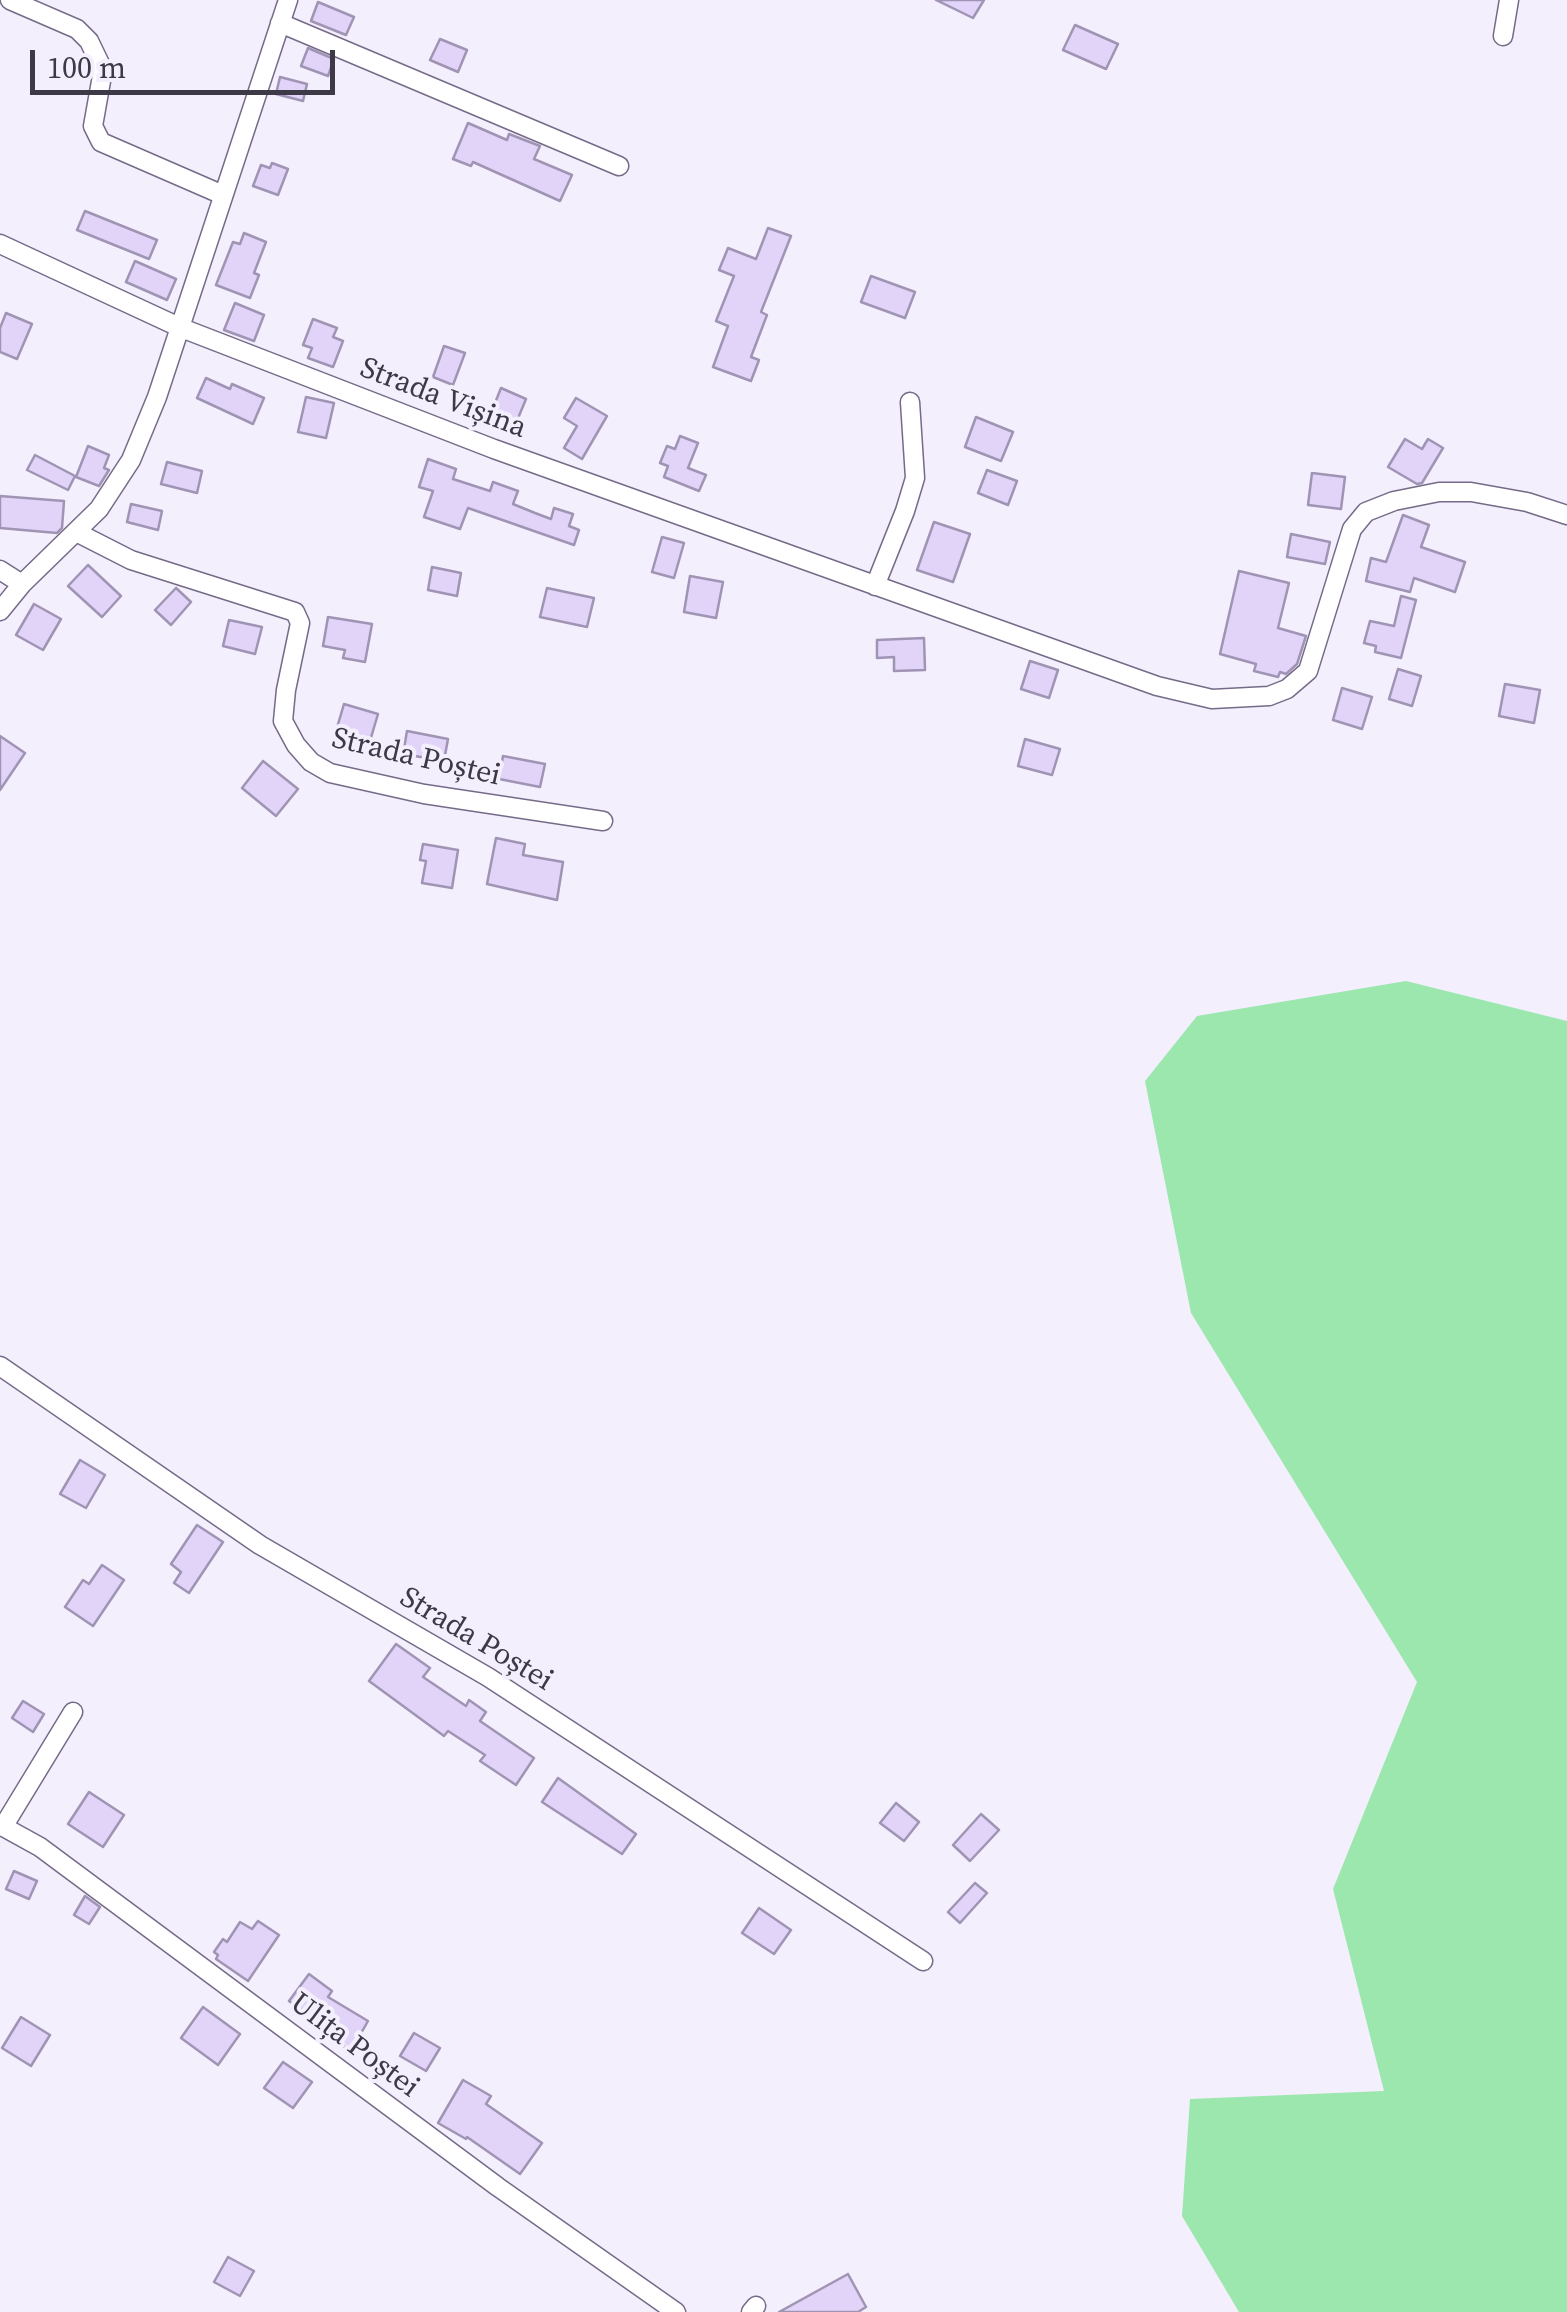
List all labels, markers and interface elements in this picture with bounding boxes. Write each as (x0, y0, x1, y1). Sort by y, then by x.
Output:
scale bar (35, 30, 340, 92)
text: 100 m (47, 47, 126, 88)
street label: Strada Vișina (355, 351, 531, 447)
street label: Strada Poștei (328, 721, 504, 795)
street label: Strada Poștei (393, 1580, 559, 1700)
street label: Ulița Poștei (282, 1986, 426, 2106)

